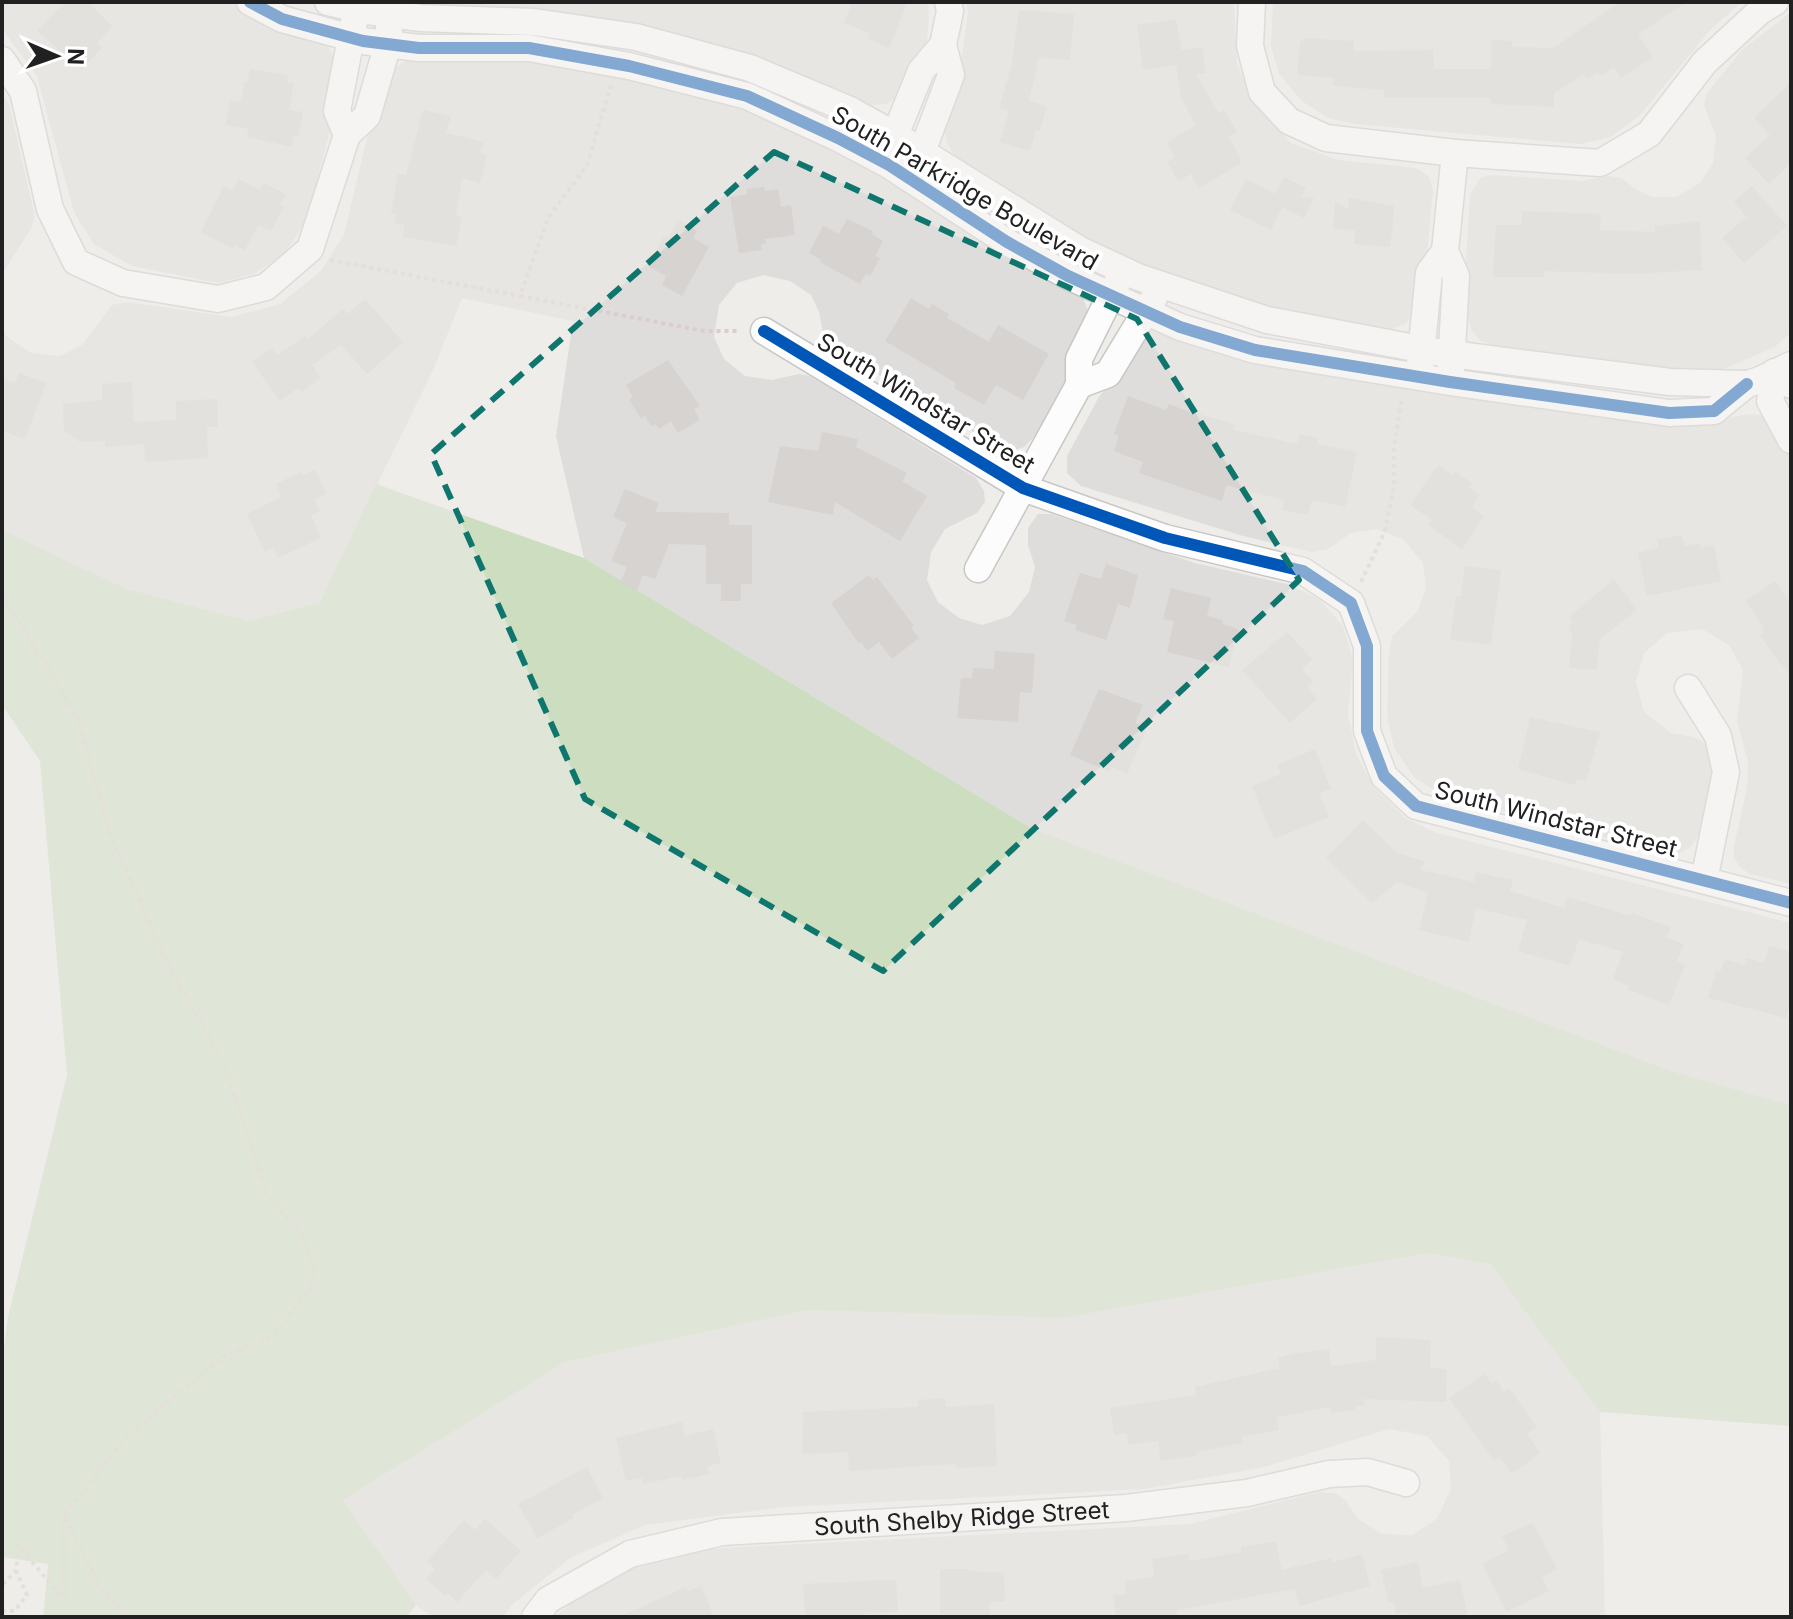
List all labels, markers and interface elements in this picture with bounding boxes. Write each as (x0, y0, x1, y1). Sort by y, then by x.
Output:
north arrow (16, 16, 96, 96)
text: N (63, 48, 89, 66)
street label: South Parkridge Boulevard (826, 100, 1104, 276)
street label: South Windstar Street (812, 327, 1040, 480)
street label: South Windstar Street (1432, 775, 1680, 863)
street label: South Shelby Ridge Street (813, 1495, 1110, 1541)

